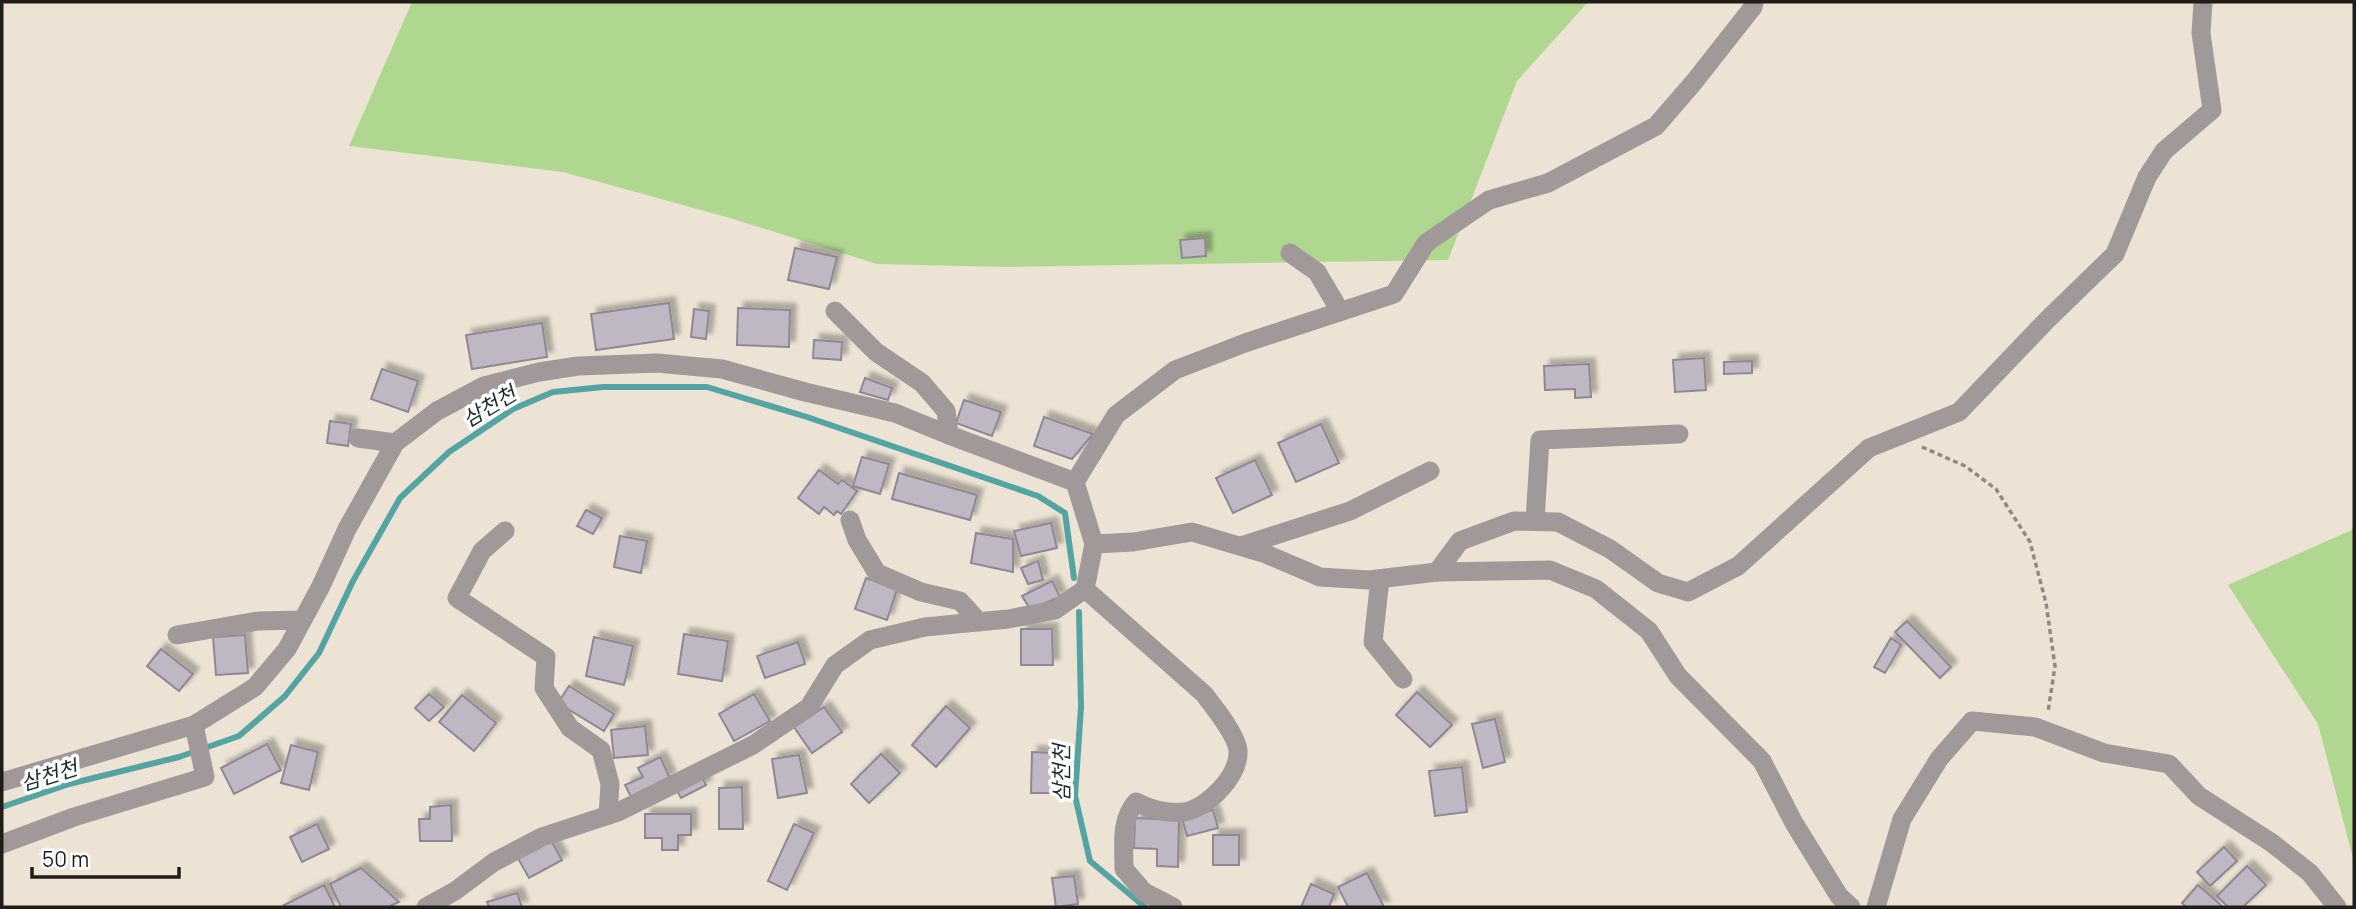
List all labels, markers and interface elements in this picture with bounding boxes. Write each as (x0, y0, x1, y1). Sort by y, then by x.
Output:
water label: 삼천천 (457, 378, 523, 433)
water label: 삼천천 (1047, 741, 1075, 802)
water label: 삼천천 (17, 752, 83, 797)
scale bar (32, 836, 178, 880)
text: 50 m (42, 845, 89, 873)

